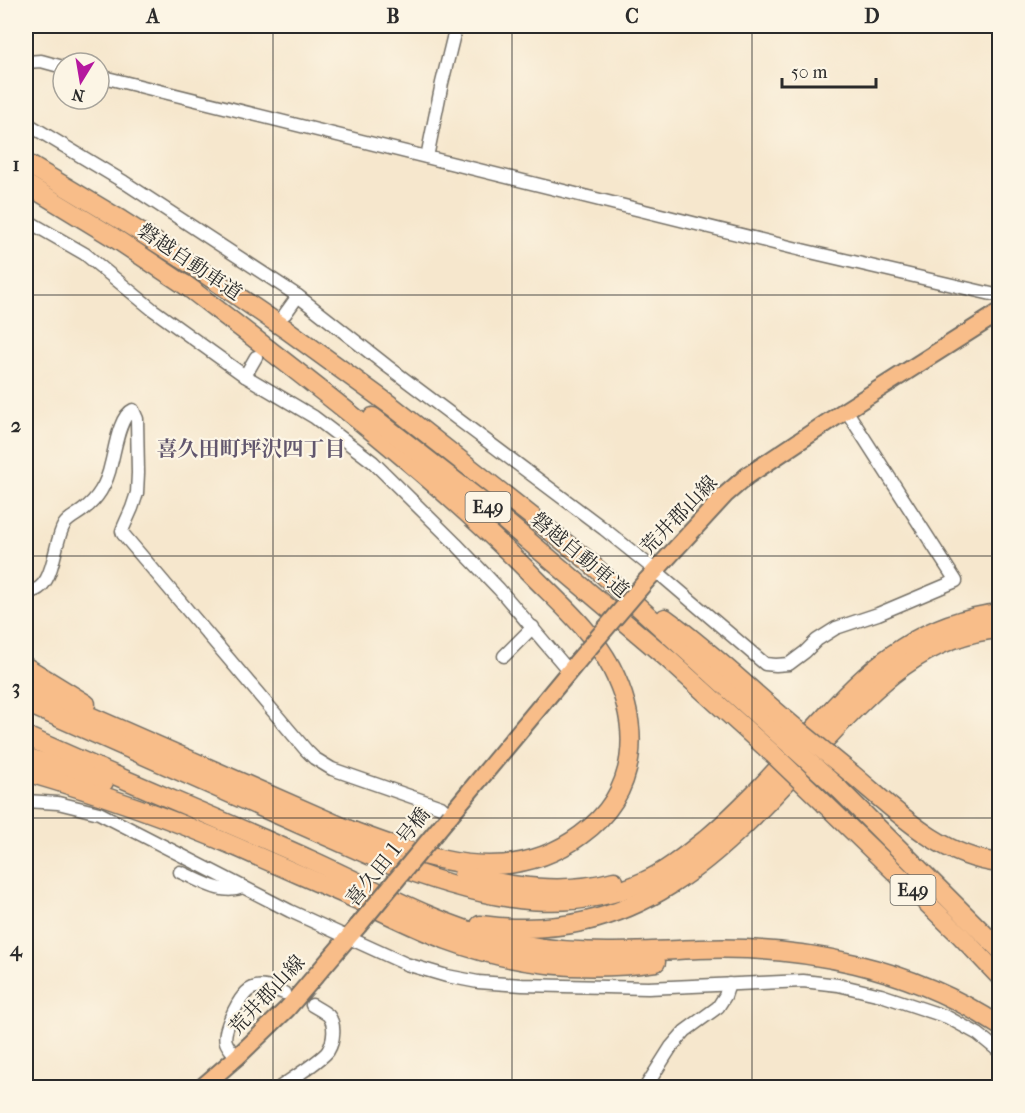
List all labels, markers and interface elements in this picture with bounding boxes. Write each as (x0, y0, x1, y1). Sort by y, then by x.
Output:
text: A (145, 5, 161, 28)
text: B (386, 5, 400, 28)
text: C (625, 5, 639, 28)
text: D (864, 5, 880, 28)
north arrow (51, 51, 111, 111)
scale bar (782, 51, 876, 89)
text: 50 m (791, 62, 828, 83)
text: N (70, 85, 86, 106)
text: 1 (12, 153, 20, 176)
street label: 磐越自動車道 (134, 219, 246, 305)
text: 2 (11, 414, 21, 437)
district label: 喜久田町坪沢四丁目 (157, 437, 346, 461)
street label: 荒井郡山線 (636, 471, 722, 559)
road number: E49 (466, 492, 510, 522)
street label: 磐越自動車道 (527, 508, 633, 602)
text: 3 (12, 676, 20, 699)
street label: 喜久田１号橋 (341, 803, 435, 911)
road number: E49 (890, 875, 936, 905)
text: 4 (9, 938, 23, 962)
street label: 荒井郡山線 (224, 951, 310, 1039)

